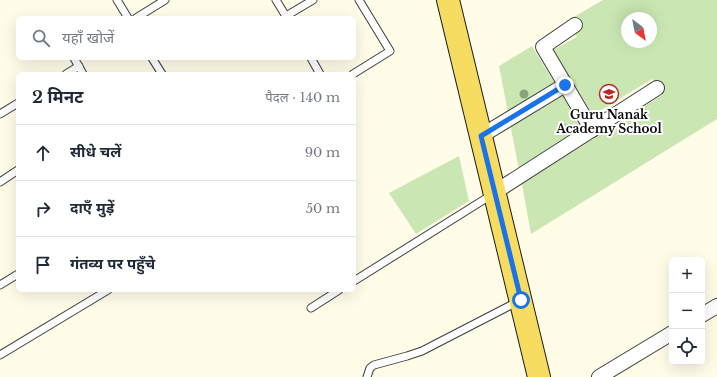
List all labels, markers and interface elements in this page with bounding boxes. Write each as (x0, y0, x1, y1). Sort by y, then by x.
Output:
north arrow (621, 12, 657, 48)
search box (16, 16, 356, 60)
icon: search (30, 27, 52, 49)
text: यहाँ खोजें (62, 28, 114, 47)
route end (556, 76, 574, 94)
school or university icon: Guru Nanak Academy School (598, 83, 620, 105)
text: 2 मिनट (32, 87, 83, 108)
text: पैदल · 140 m (265, 89, 340, 106)
place label: Guru Nanak Academy School (555, 107, 662, 136)
icon: ahead (32, 142, 54, 164)
text: सीधे चलें (70, 142, 121, 161)
text: 90 m (305, 144, 340, 161)
icon: right (32, 198, 54, 220)
text: दाएँ मुड़ें (70, 198, 114, 217)
text: 50 m (306, 200, 340, 217)
icon: arrive (32, 254, 54, 276)
text: गंतव्य पर पहुँचे (70, 254, 155, 273)
map controls (669, 257, 705, 365)
button: + (669, 257, 705, 293)
route start (512, 291, 530, 309)
button: − (669, 293, 705, 329)
button: locate (669, 329, 705, 365)

